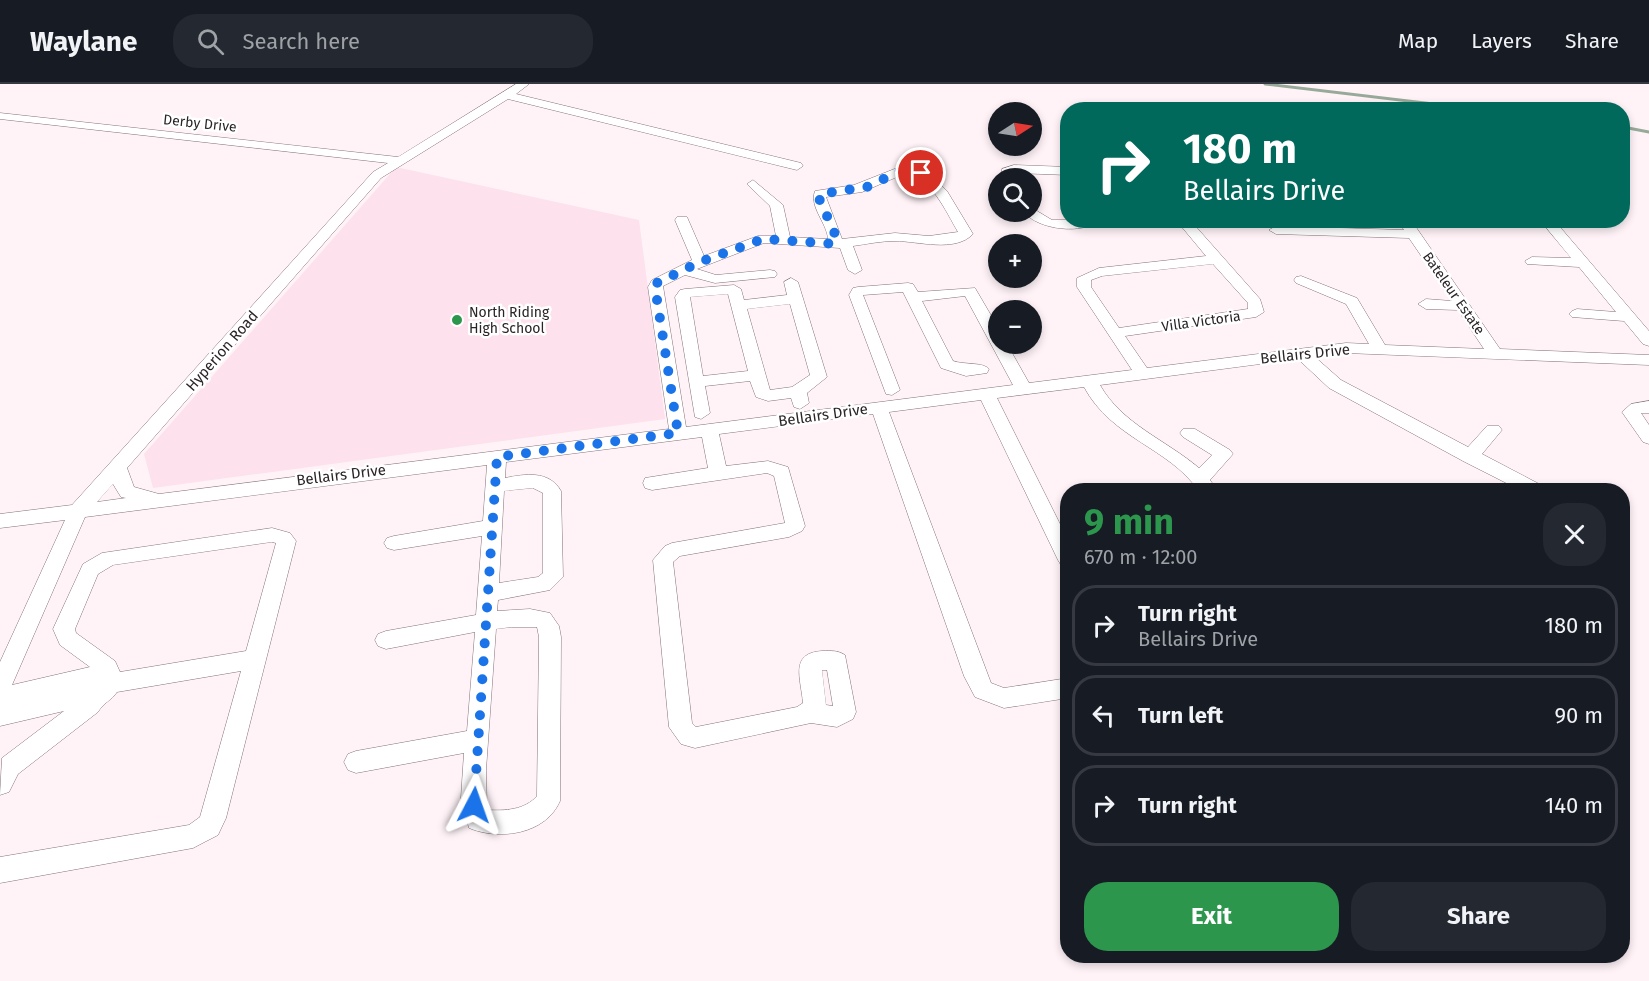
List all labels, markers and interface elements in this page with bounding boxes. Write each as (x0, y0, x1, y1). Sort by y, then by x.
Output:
search box (173, 14, 593, 68)
text: Waylane (30, 25, 137, 58)
icon: search (194, 25, 227, 58)
text: Search here (242, 28, 360, 55)
text: Map (1398, 28, 1438, 54)
text: Layers (1471, 28, 1532, 54)
text: Share (1565, 28, 1619, 54)
north arrow (988, 102, 1042, 156)
map controls (988, 102, 1042, 354)
street label: Derby Drive (162, 111, 238, 136)
text: 180 m (1183, 124, 1297, 174)
icon: right (1084, 126, 1162, 204)
pin (895, 147, 946, 198)
icon: arrive (904, 156, 937, 189)
button: search (988, 168, 1042, 222)
text: Bellairs Drive (1183, 175, 1345, 207)
button: + (988, 234, 1042, 288)
street label: Bateleur Estate (1419, 249, 1488, 338)
button: − (988, 300, 1042, 354)
place label: North Riding High School (469, 304, 550, 337)
street label: Hyperion Road (182, 307, 262, 395)
street label: Villa Victoria (1160, 308, 1242, 335)
marker: North Riding High School (450, 313, 464, 327)
street label: Bellairs Drive (1259, 340, 1351, 368)
street label: Bellairs Drive (777, 400, 869, 430)
street label: Bellairs Drive (295, 461, 387, 489)
text: 9 min (1084, 500, 1174, 544)
button: close (1543, 503, 1606, 566)
text: 670 m · 12:00 (1084, 545, 1197, 569)
text: Turn right (1138, 600, 1237, 627)
icon: right (1087, 609, 1120, 642)
text: 180 m (1544, 612, 1603, 639)
text: Bellairs Drive (1138, 627, 1258, 651)
icon: left (1087, 699, 1120, 732)
text: Turn left (1138, 702, 1223, 729)
text: 90 m (1554, 702, 1603, 729)
position arrow (442, 773, 506, 837)
icon: right (1087, 789, 1120, 822)
text: Turn right (1138, 792, 1237, 819)
text: 140 m (1545, 792, 1603, 819)
button: Exit (1084, 882, 1339, 951)
button: Share (1351, 882, 1606, 951)

